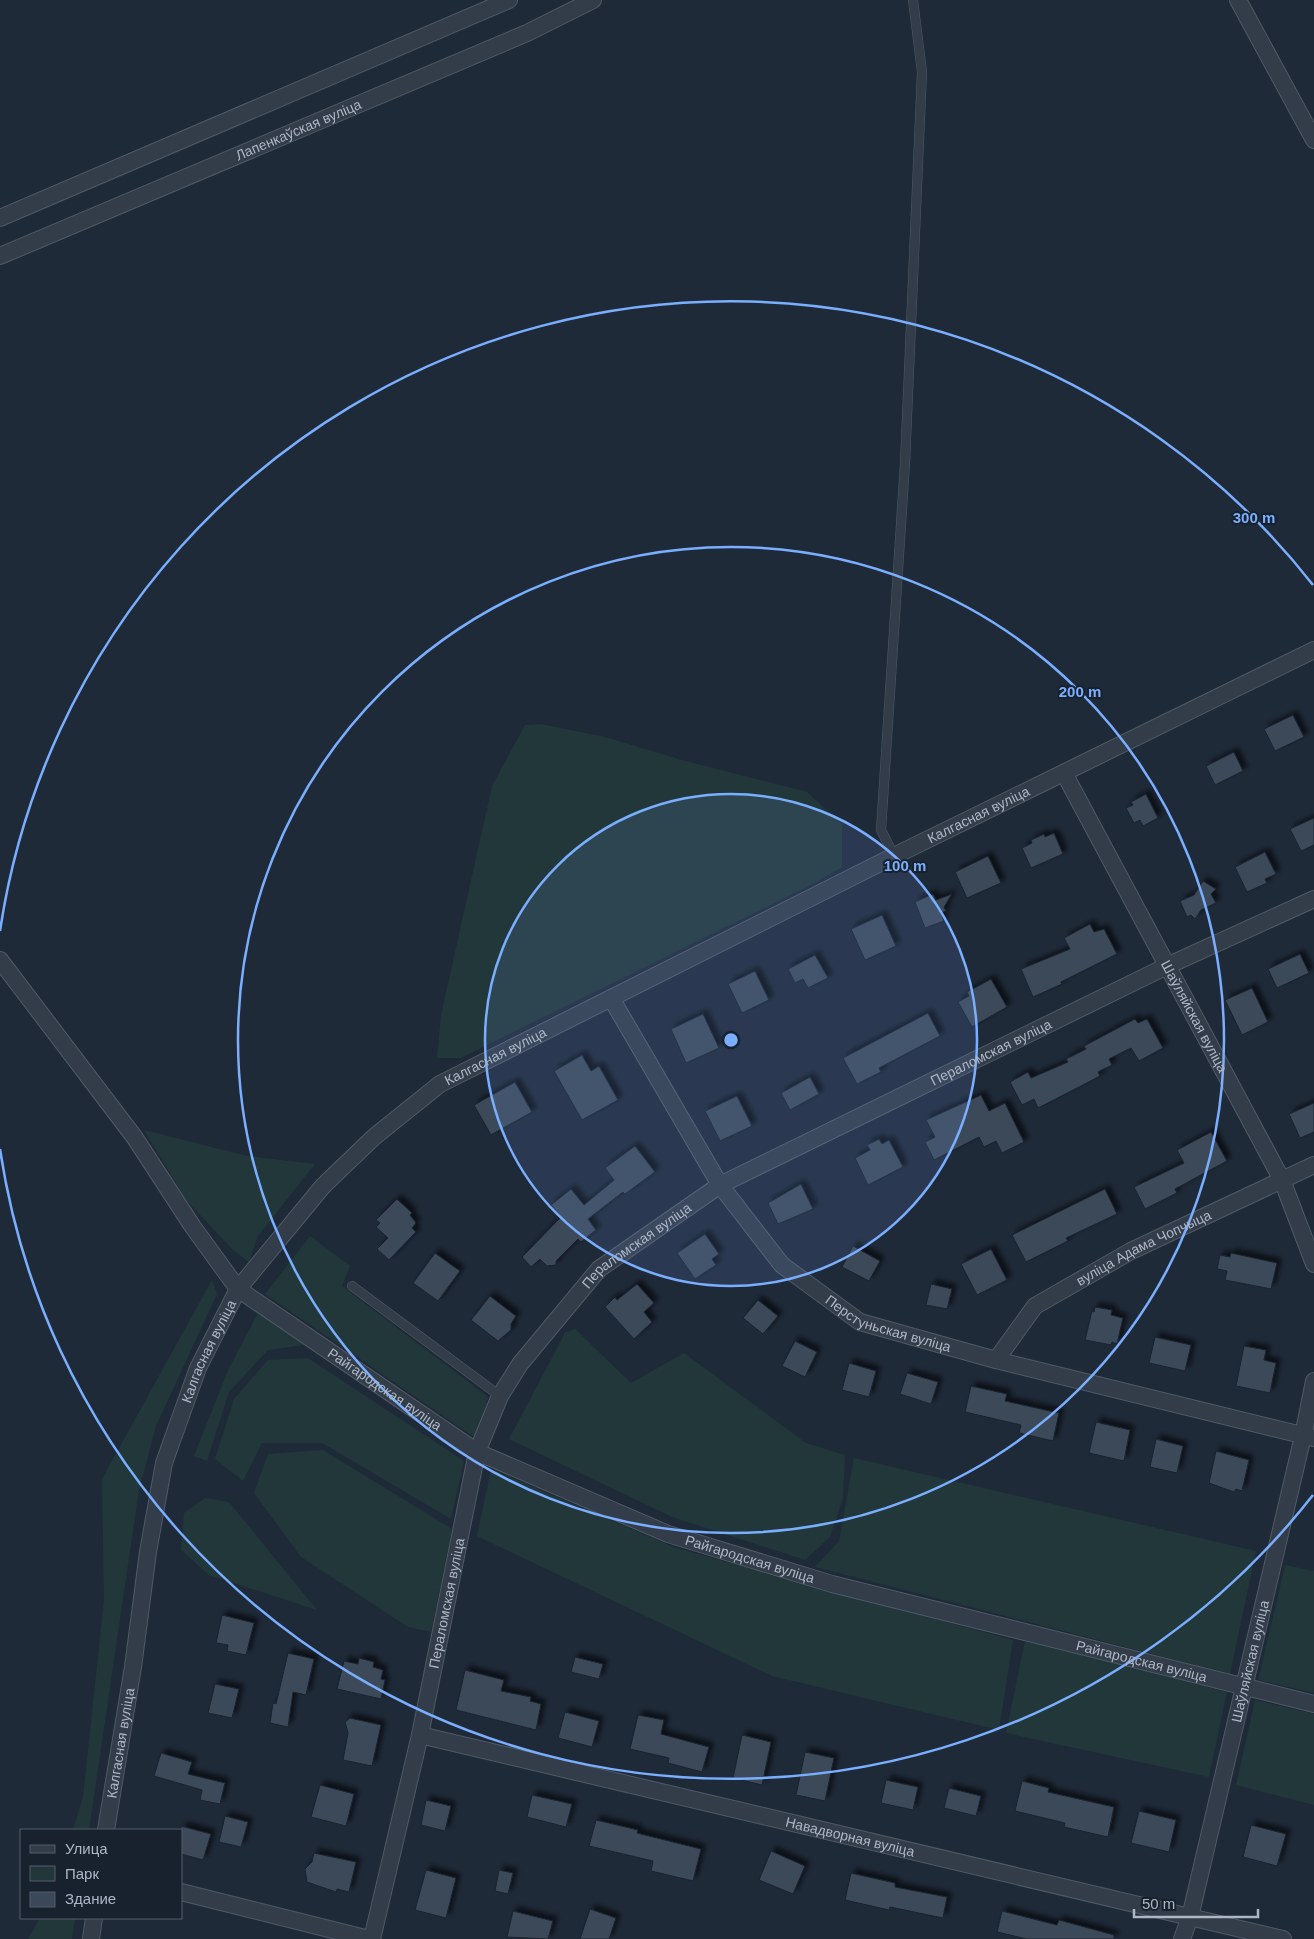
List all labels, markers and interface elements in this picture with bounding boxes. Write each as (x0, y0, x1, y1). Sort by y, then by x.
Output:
street label: Лапенкаўская вуліца (233, 96, 364, 163)
text: 300 m (1233, 509, 1275, 526)
text: 200 m (1059, 683, 1101, 700)
street label: Калгасная вуліца (925, 783, 1032, 846)
text: 100 m (884, 857, 926, 874)
street label: Шаўляйская вуліца (1158, 957, 1231, 1075)
street label: Пераломская вуліца (928, 1016, 1054, 1089)
street label: Калгасная вуліца (442, 1024, 549, 1088)
centre of rings (722, 1031, 740, 1049)
street label: Пераломская вуліца (578, 1199, 694, 1291)
street label: вуліца Адама Чопчыца (1073, 1206, 1214, 1289)
street label: Перстуньская вуліца (822, 1292, 953, 1355)
street label: Калгасная вуліца (178, 1297, 239, 1405)
street label: Райгародская вуліца (325, 1345, 445, 1434)
street label: Райгародская вуліца (683, 1532, 817, 1586)
street label: Пераломская вуліца (426, 1536, 468, 1670)
street label: Шаўляйская вуліца (1228, 1599, 1272, 1724)
street label: Райгародская вуліца (1075, 1637, 1209, 1685)
street label: Калгасная вуліца (103, 1687, 137, 1800)
street label: Навадворная вуліца (784, 1814, 916, 1860)
legend (20, 1829, 182, 1919)
text: Улица (65, 1840, 108, 1857)
text: Парк (65, 1865, 99, 1882)
scale bar (1134, 1886, 1258, 1918)
text: Здание (65, 1890, 116, 1907)
text: 50 m (1142, 1895, 1175, 1912)

